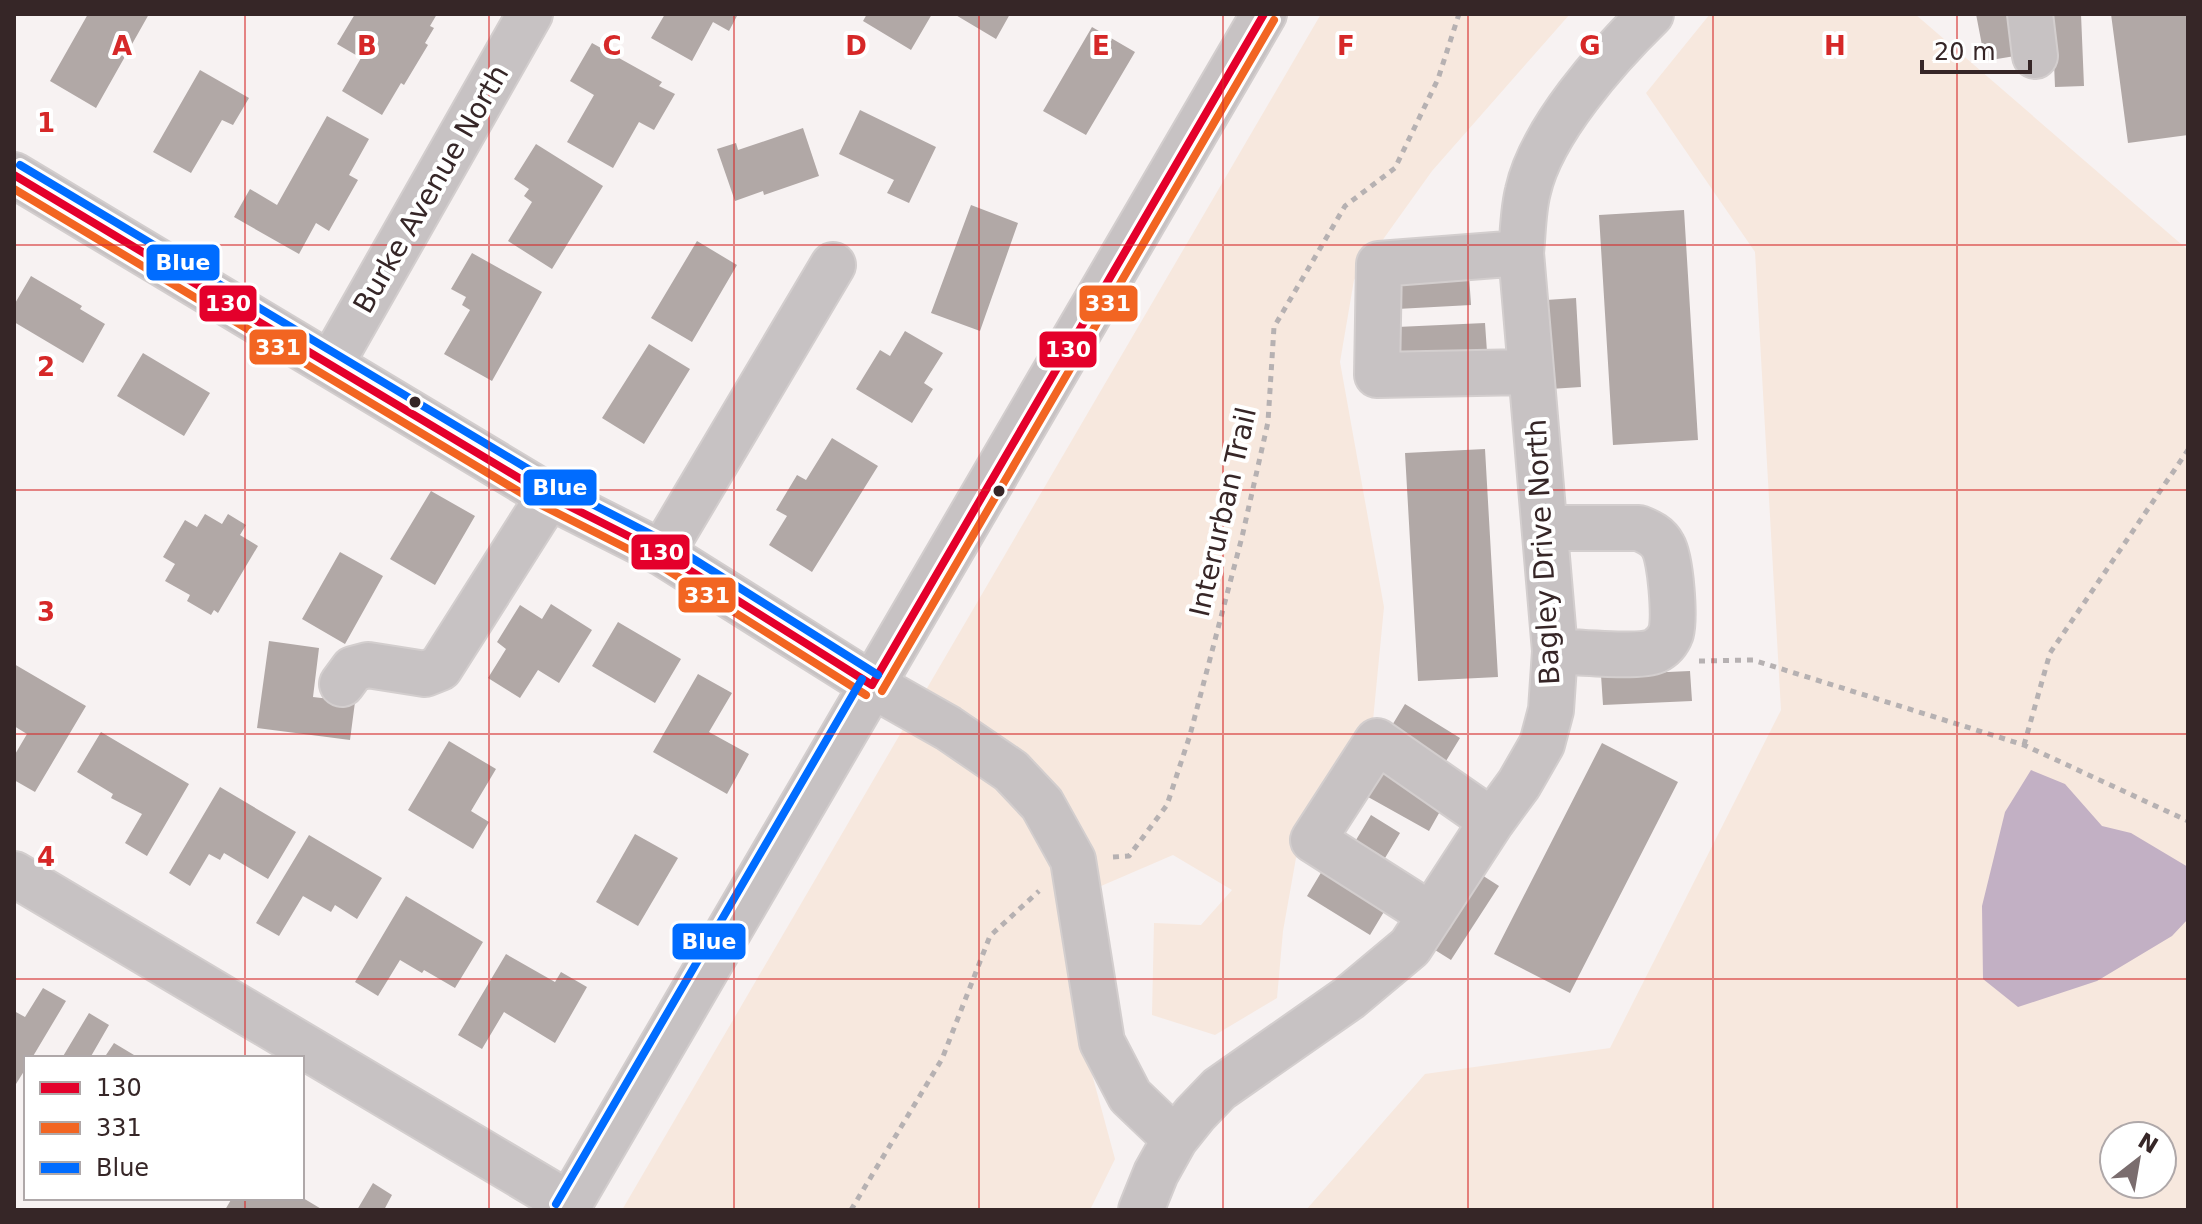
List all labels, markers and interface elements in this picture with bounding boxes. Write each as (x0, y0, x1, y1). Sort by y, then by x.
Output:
scale bar (1922, 24, 2030, 74)
text: A (112, 31, 132, 61)
text: B (357, 31, 377, 61)
text: C (602, 31, 622, 61)
text: D (845, 31, 867, 61)
text: E (1092, 31, 1110, 61)
text: F (1337, 31, 1355, 61)
text: G (1579, 31, 1601, 61)
text: H (1824, 31, 1846, 61)
text: 20 m (1934, 38, 1996, 66)
street label: Burke Avenue North (346, 59, 516, 319)
text: 1 (37, 108, 55, 138)
line badge: Blue (145, 243, 221, 282)
text: Blue (156, 250, 210, 275)
line badge: 130 (198, 284, 258, 323)
line badge: 331 (1078, 284, 1139, 323)
text: 130 (205, 291, 251, 316)
text: 331 (1085, 291, 1131, 316)
line badge: 331 (248, 328, 308, 366)
line badge: 130 (1038, 330, 1098, 369)
text: 331 (255, 335, 301, 360)
text: 130 (1045, 337, 1091, 362)
text: 2 (37, 352, 55, 382)
unlabelled marker (407, 394, 423, 410)
street label: Interurban Trail (1183, 404, 1263, 620)
street label: Bagley Drive North (1520, 418, 1566, 686)
line badge: Blue (522, 468, 598, 507)
text: Blue (533, 475, 587, 500)
unlabelled marker (991, 483, 1007, 499)
line badge: 130 (630, 533, 691, 571)
text: 130 (638, 540, 684, 565)
line badge: 331 (677, 576, 737, 614)
text: 331 (684, 583, 730, 608)
text: 3 (37, 597, 55, 627)
text: 4 (37, 842, 55, 872)
line badge: Blue (671, 922, 747, 961)
text: Blue (682, 929, 736, 954)
legend (24, 1056, 304, 1200)
text: 130 (96, 1074, 142, 1102)
text: 331 (96, 1114, 142, 1142)
north arrow (2098, 1120, 2178, 1200)
text: N (2134, 1128, 2162, 1159)
text: Blue (96, 1154, 149, 1182)

